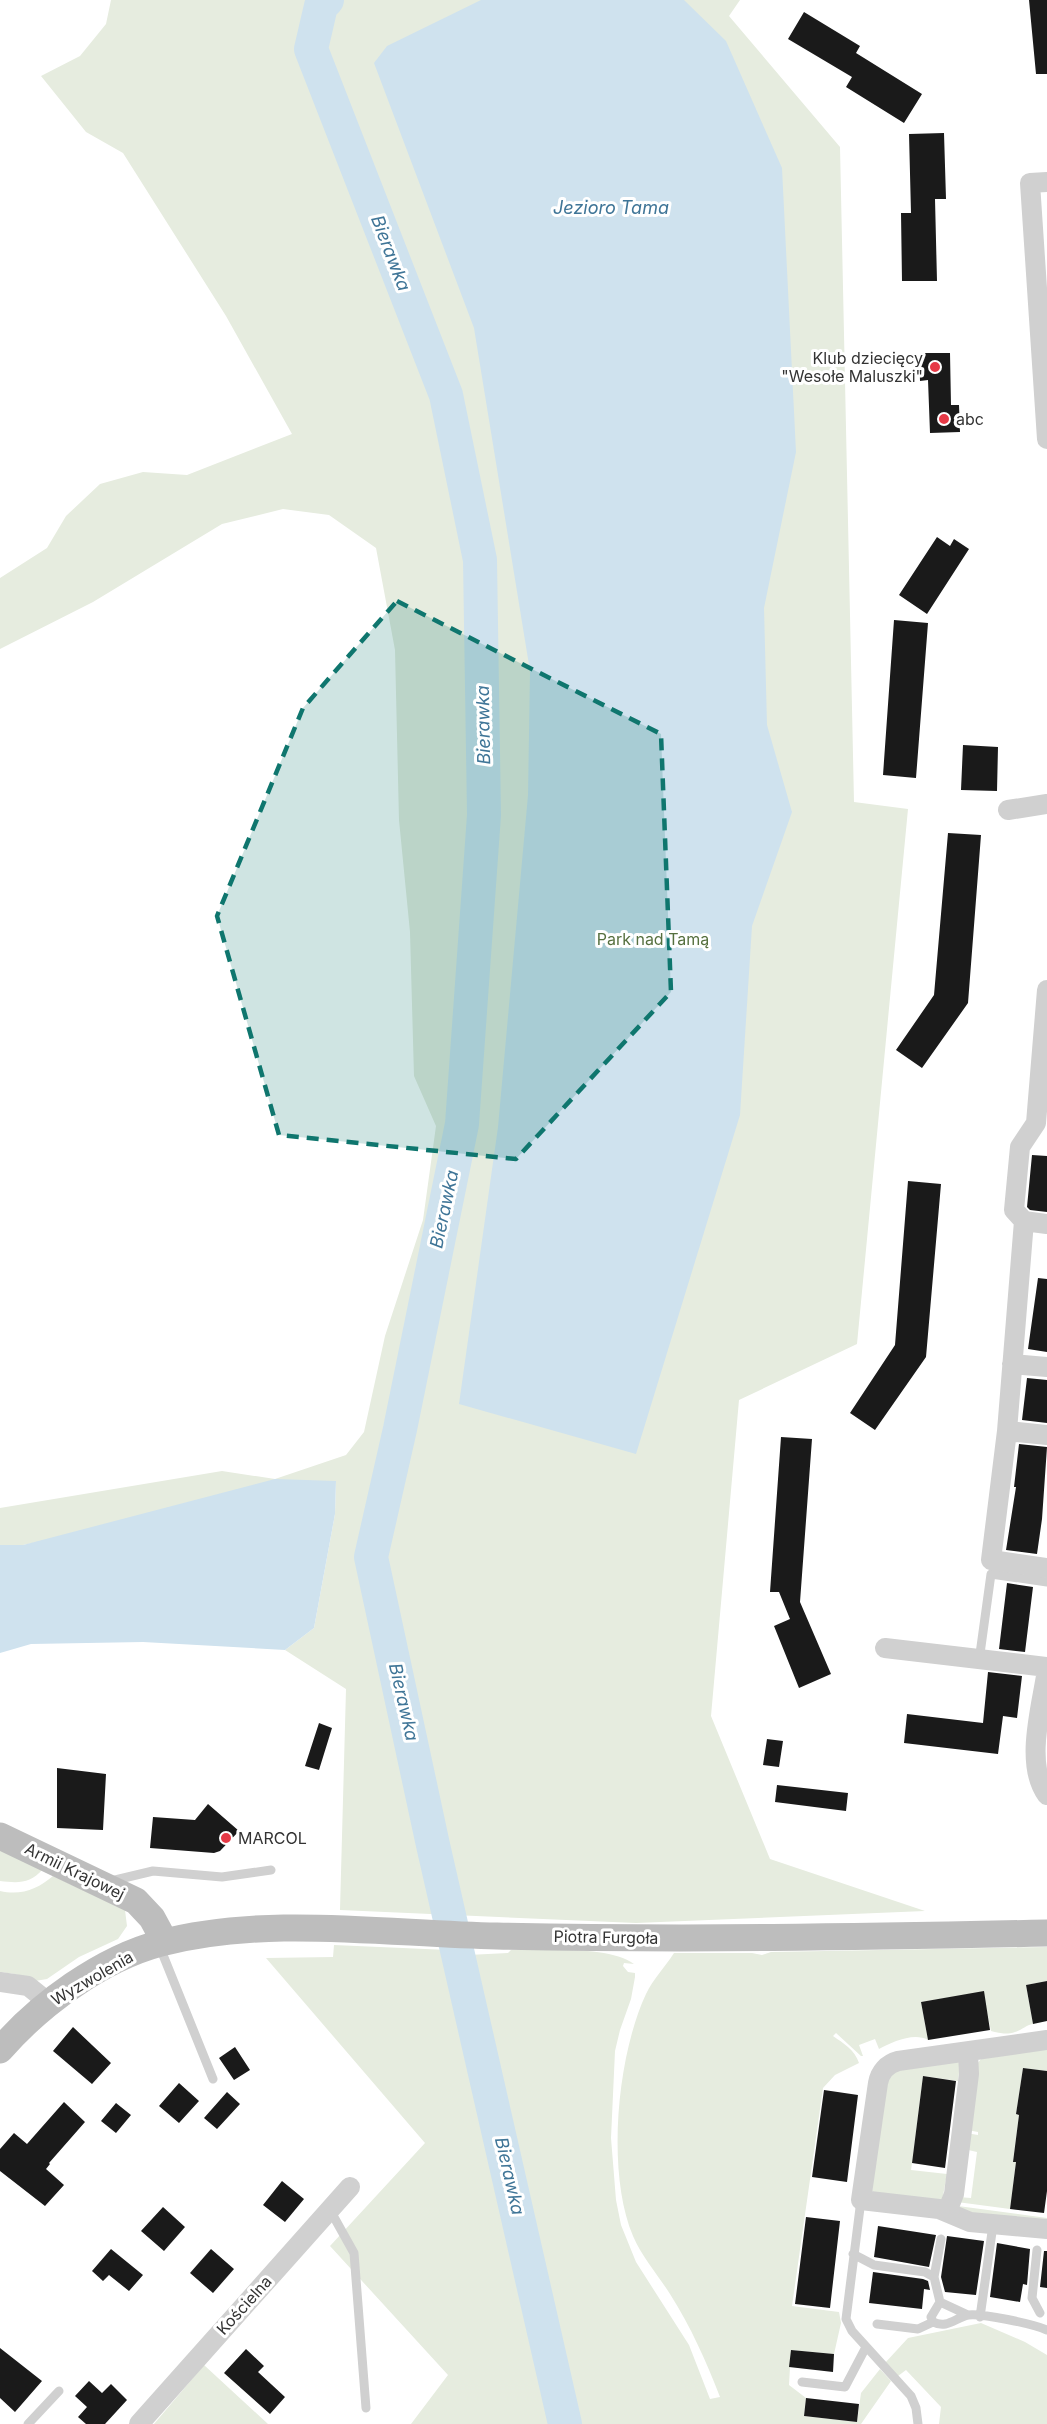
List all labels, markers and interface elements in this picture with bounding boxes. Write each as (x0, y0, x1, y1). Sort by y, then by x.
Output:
water label: Jezioro Tama (553, 197, 669, 218)
water label: Bierawka (367, 212, 415, 294)
place label: Klub dziecięcy "Wesołe Maluszki" (781, 348, 923, 386)
marker: Klub dziecięcy "Wesołe Maluszki" (928, 360, 942, 374)
place label: abc (956, 409, 984, 429)
marker: abc (937, 412, 951, 426)
water label: Bierawka (472, 685, 494, 765)
park label: Park nad Tamą (597, 929, 709, 949)
water label: Bierawka (425, 1168, 463, 1250)
water label: Bierawka (385, 1661, 423, 1743)
place label: MARCOL (238, 1828, 307, 1848)
marker: MARCOL (219, 1831, 233, 1845)
street label: Armii Krajowej (22, 1838, 128, 1904)
street label: Piotra Furgoła (553, 1926, 659, 1948)
street label: Wyzwolenia (47, 1946, 137, 2010)
water label: Bierawka (491, 2135, 529, 2217)
street label: Kościelna (212, 2271, 276, 2339)

